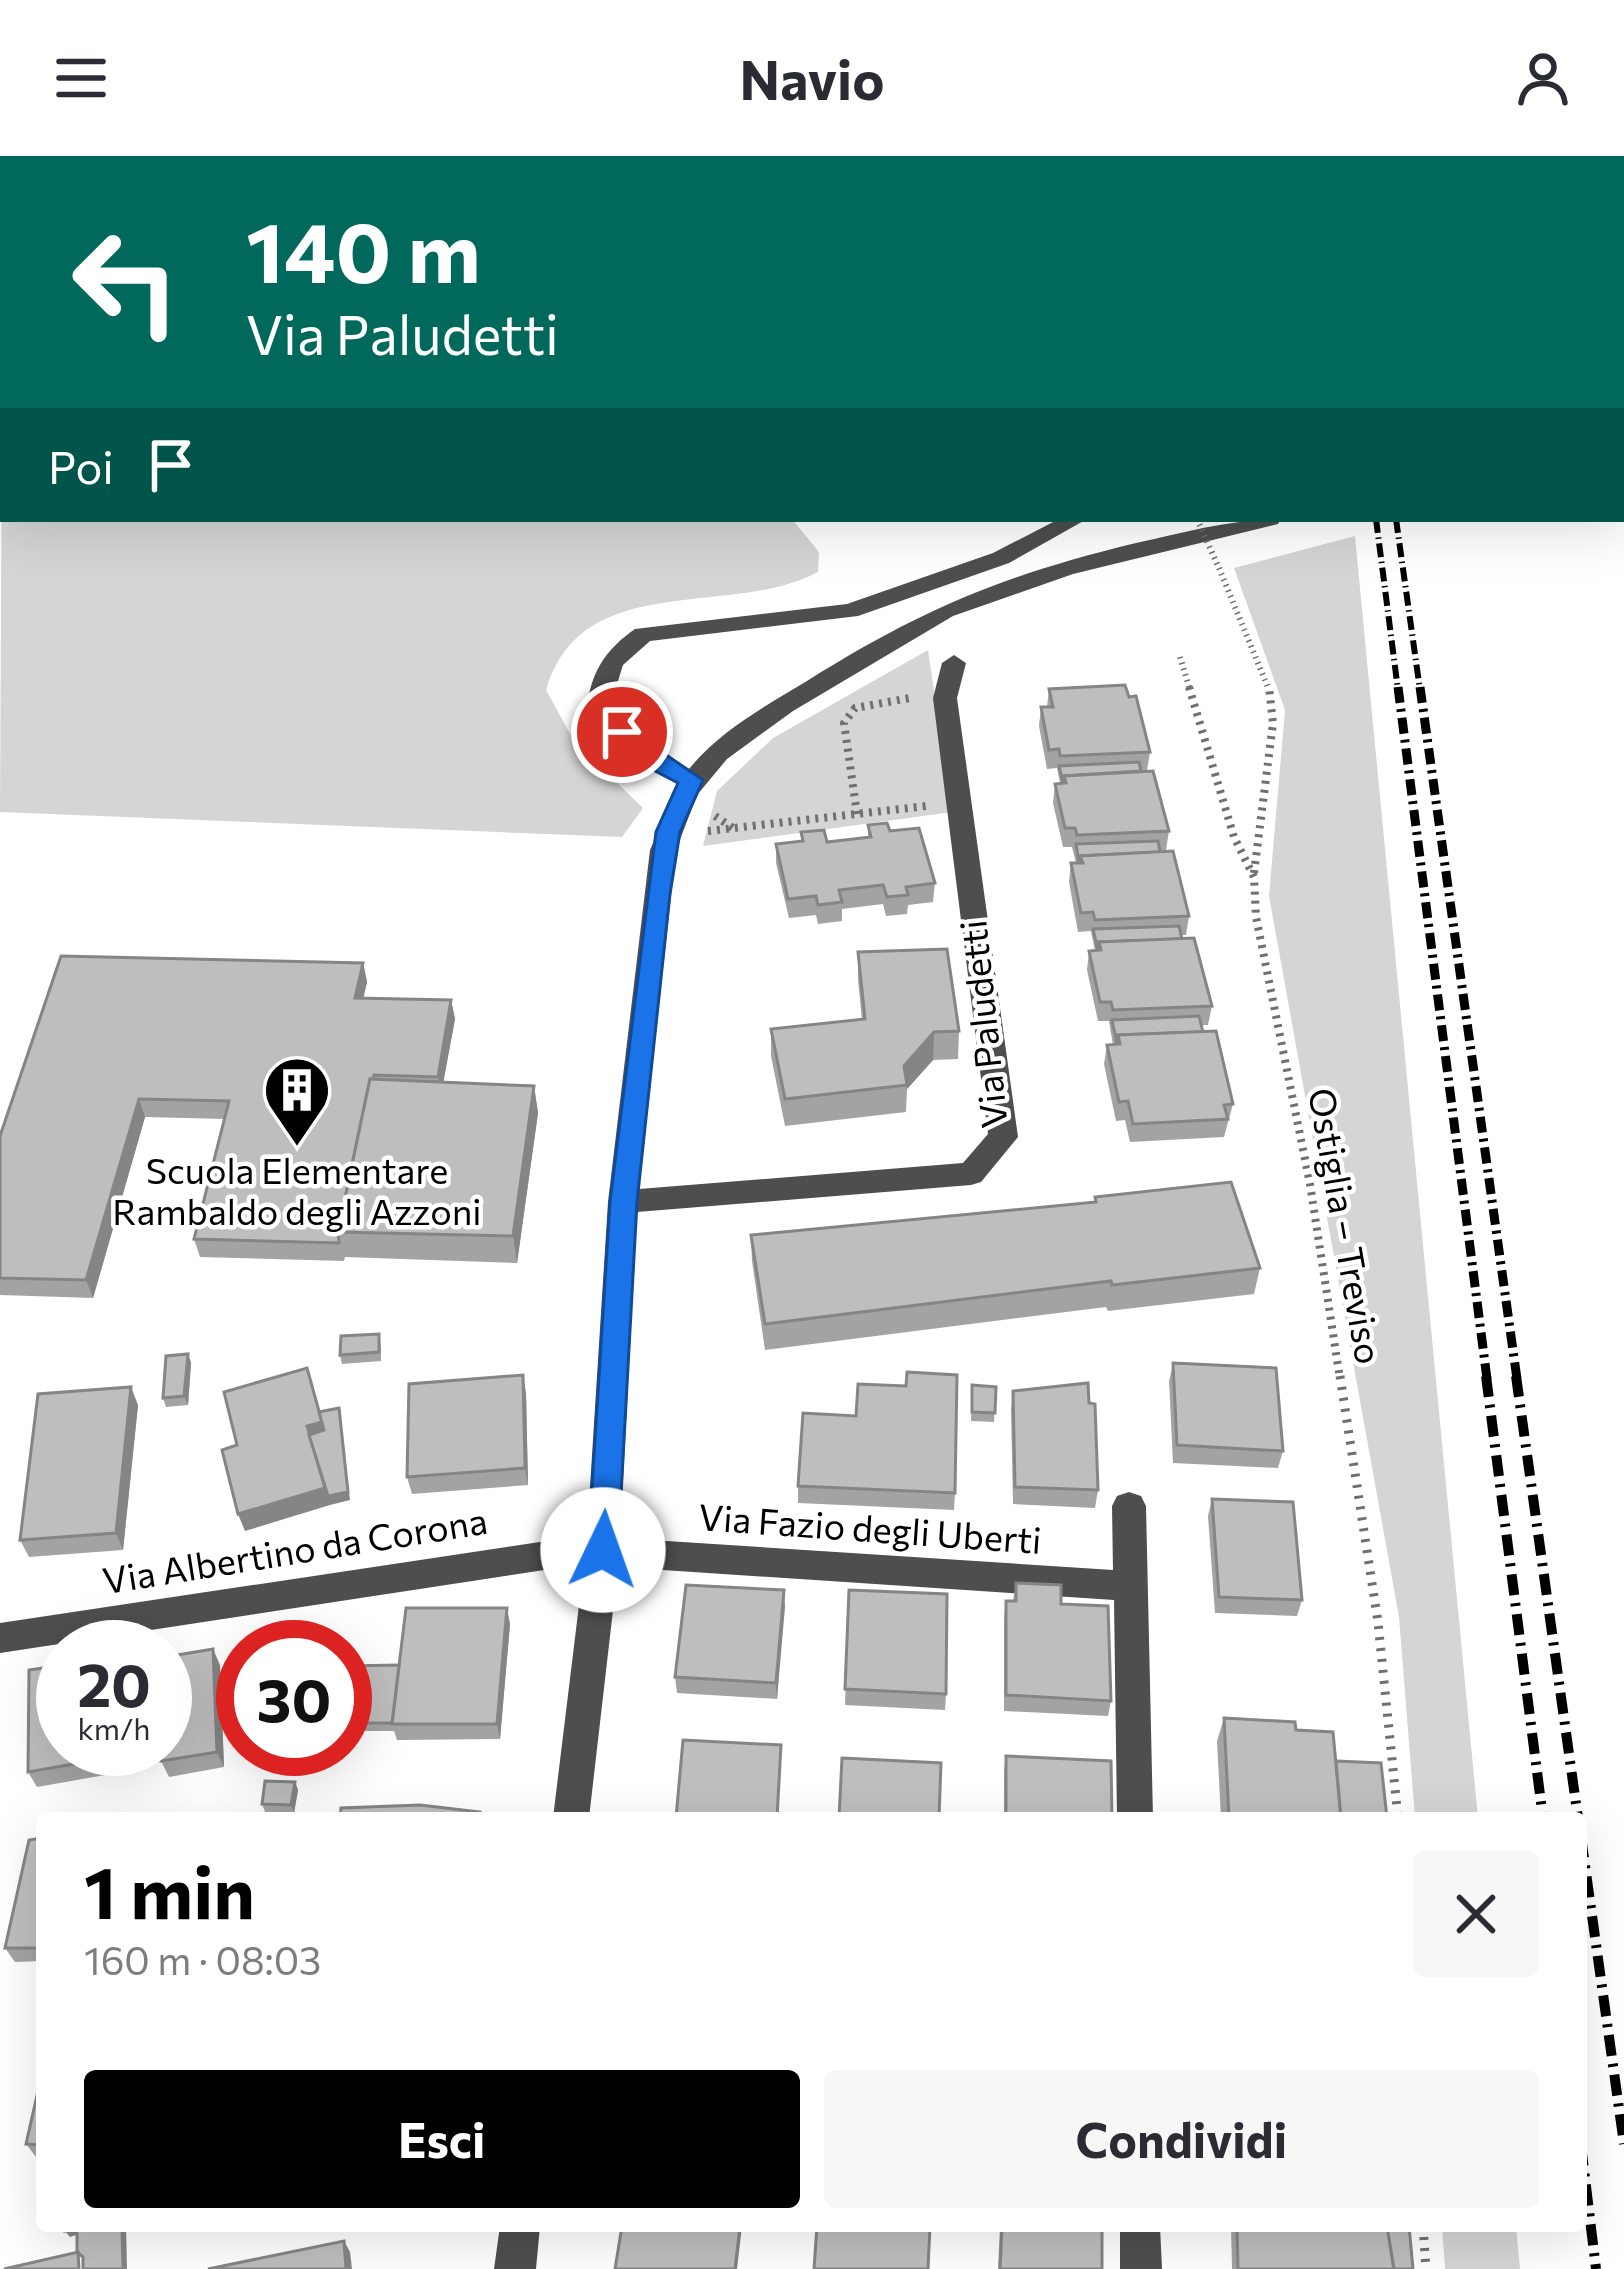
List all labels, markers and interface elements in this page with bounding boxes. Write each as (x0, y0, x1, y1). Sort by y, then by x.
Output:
icon: menu (48, 45, 114, 111)
text: Navio (740, 45, 884, 111)
icon: person (1510, 45, 1576, 111)
text: 140 m (246, 198, 481, 300)
icon: left (48, 204, 204, 360)
text: Via Paludetti (246, 300, 559, 366)
icon: arrive (138, 432, 204, 498)
text: Poi (48, 438, 114, 493)
pin (571, 681, 673, 783)
icon: arrive (589, 699, 655, 765)
street label: Via Paludetti (949, 918, 1015, 1130)
building icon: Scuola Elementare Rambaldo degli Azzoni (262, 1055, 332, 1149)
street label: Ostiglia – Treviso (1301, 1084, 1393, 1367)
place label: Scuola Elementare Rambaldo degli Azzoni (112, 1147, 482, 1232)
position arrow (540, 1487, 666, 1613)
street label: Via Fazio degli Uberti (697, 1493, 1043, 1561)
street label: Via Albertino da Corona (99, 1497, 490, 1601)
speed limit sign: 30 (216, 1620, 372, 1776)
text: 20 (77, 1646, 151, 1719)
text: km/h (78, 1709, 150, 1746)
text: 1 min (84, 1846, 255, 1934)
button: close (1413, 1851, 1539, 1977)
text: 160 m · 08:03 (84, 1935, 321, 1983)
button: Esci (84, 2070, 800, 2208)
button: Condividi (824, 2070, 1539, 2208)

